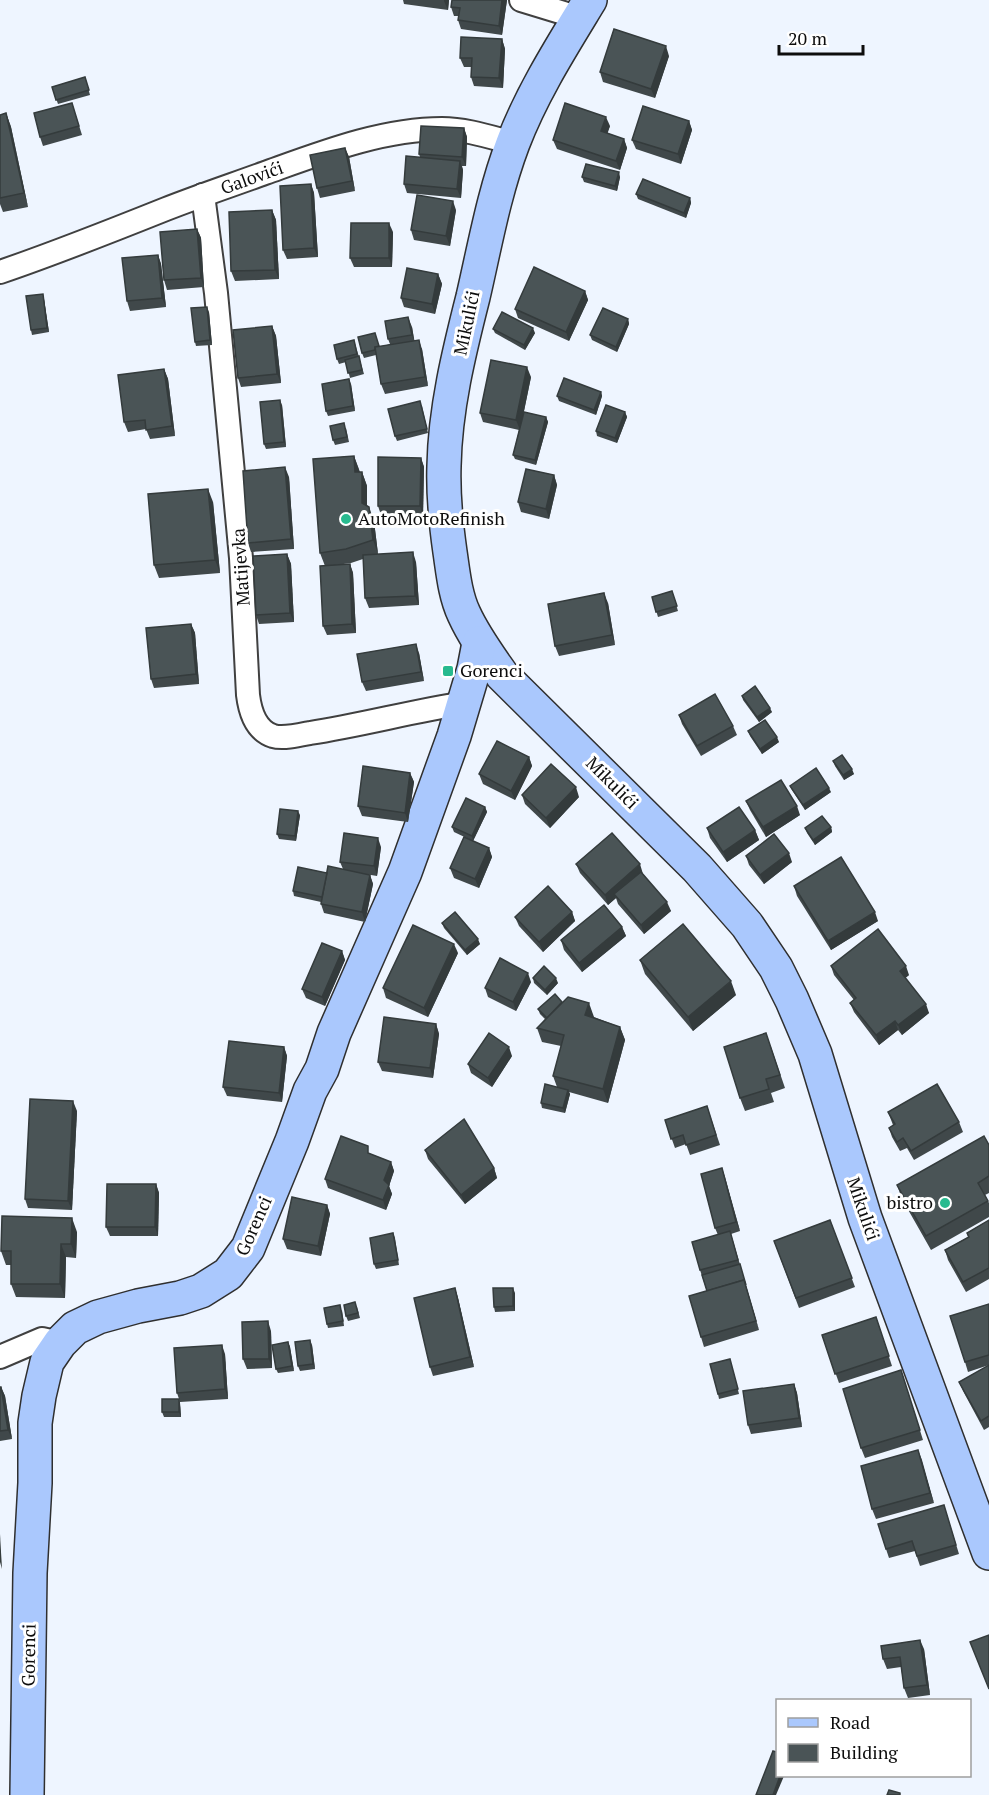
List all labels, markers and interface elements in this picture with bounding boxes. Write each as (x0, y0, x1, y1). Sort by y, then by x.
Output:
scale bar (779, 18, 863, 56)
text: 20 m (788, 26, 828, 50)
street label: Galovići (217, 155, 286, 199)
street label: Mikulići (447, 288, 485, 357)
place label: AutoMotoRefinish (358, 506, 505, 530)
marker: AutoMotoRefinish (339, 512, 353, 526)
street label: Matijevka (225, 527, 255, 607)
place label: Gorenci (460, 658, 523, 682)
marker: Gorenci (441, 664, 455, 678)
street label: Mikulići (581, 751, 644, 814)
street label: Mikulići (842, 1174, 886, 1243)
place label: bistro (886, 1190, 933, 1214)
street label: Gorenci (229, 1192, 277, 1259)
marker: bistro (938, 1196, 952, 1210)
street label: Gorenci (15, 1623, 41, 1687)
legend (776, 1699, 971, 1777)
text: Road (830, 1710, 870, 1734)
text: Building (830, 1740, 898, 1764)

